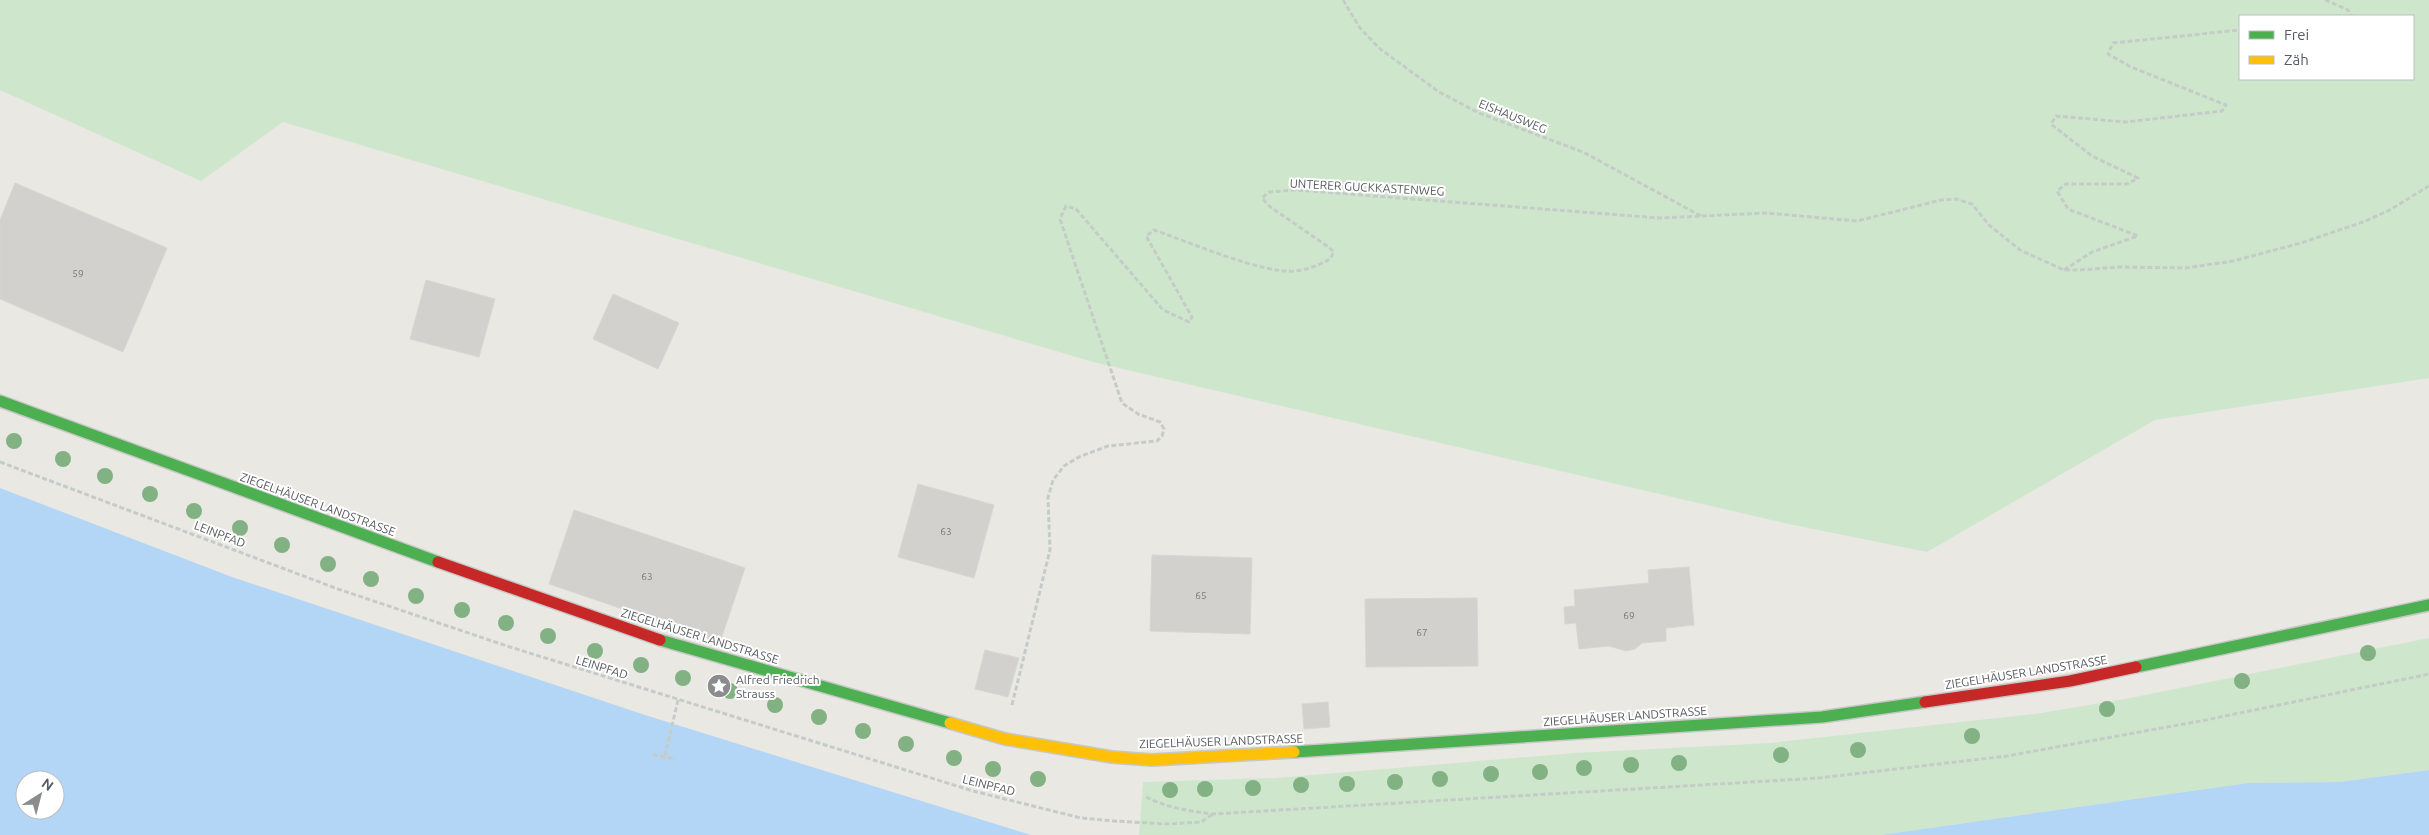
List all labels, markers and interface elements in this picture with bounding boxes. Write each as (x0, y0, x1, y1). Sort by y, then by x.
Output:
legend (2239, 15, 2414, 80)
text: Frei (2284, 26, 2309, 43)
text: Zäh (2284, 51, 2309, 68)
street label: EISHAUSWEG (1477, 96, 1549, 136)
street label: UNTERER GUCKKASTENWEG (1289, 176, 1445, 198)
house number: 59 (72, 268, 84, 279)
street label: ZIEGELHÄUSER LANDSTRASSE (239, 470, 398, 538)
street label: LEINPFAD (193, 518, 247, 550)
house number: 63 (940, 526, 952, 537)
house number: 63 (641, 571, 653, 582)
house number: 65 (1195, 590, 1207, 601)
street label: ZIEGELHÄUSER LANDSTRASSE (620, 606, 781, 666)
house number: 69 (1623, 610, 1635, 621)
house number: 67 (1416, 627, 1428, 638)
street label: LEINPFAD (574, 653, 630, 681)
street label: ZIEGELHÄUSER LANDSTRASSE (1944, 653, 2108, 691)
place icon: Alfred Friedrich Strauss (706, 673, 732, 699)
place label: Alfred Friedrich Strauss (736, 673, 820, 700)
street label: ZIEGELHÄUSER LANDSTRASSE (1543, 704, 1708, 728)
street label: ZIEGELHÄUSER LANDSTRASSE (1139, 732, 1304, 750)
north arrow (15, 770, 65, 820)
street label: LEINPFAD (961, 772, 1017, 798)
text: N (39, 775, 57, 794)

